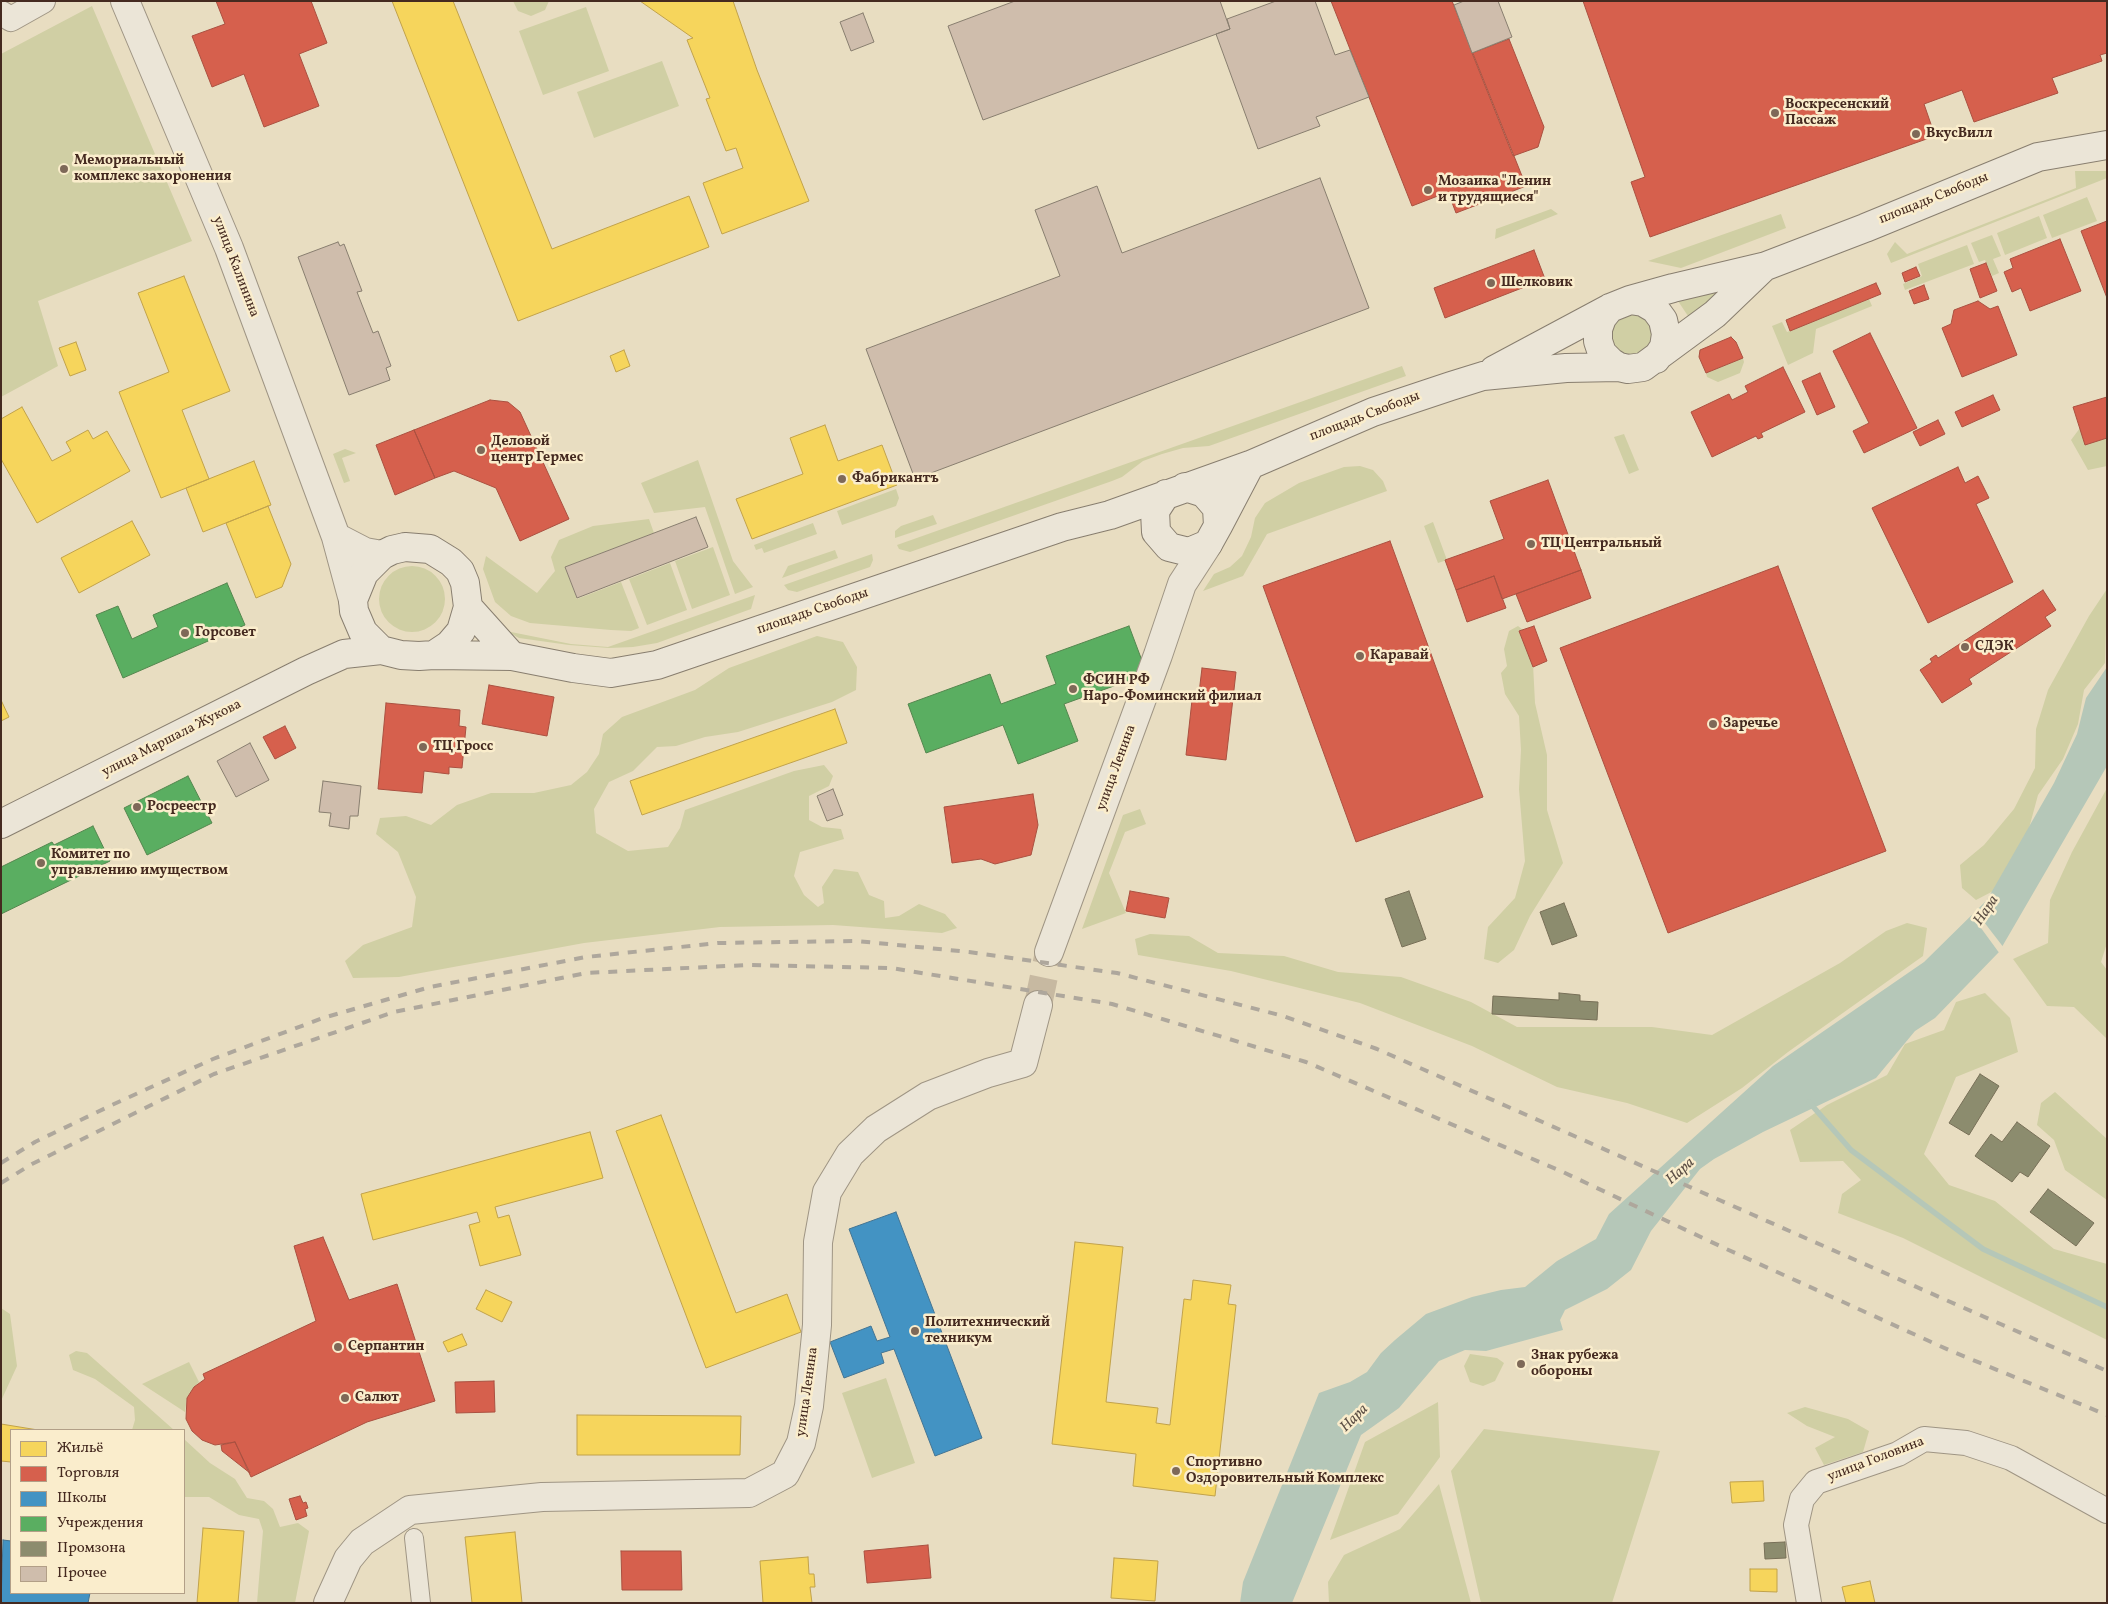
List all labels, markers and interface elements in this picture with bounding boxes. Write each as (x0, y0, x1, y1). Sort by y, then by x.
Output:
place label: Воскресенский Пассаж (1785, 97, 1889, 130)
marker: Воскресенский Пассаж (1769, 107, 1781, 119)
place label: ВкусВилл (1926, 126, 1992, 142)
marker: ВкусВилл (1910, 128, 1922, 140)
place label: Мемориальный комплекс захоронения (74, 153, 232, 186)
marker: Мемориальный комплекс захоронения (58, 163, 70, 175)
street label: площадь Свободы (1877, 169, 1991, 229)
place label: Мозаика "Ленин и трудящиеся" (1438, 174, 1551, 206)
marker: Мозаика "Ленин и трудящиеся" (1422, 184, 1434, 196)
street label: улица Калинина (208, 214, 262, 320)
place label: Шелковик (1501, 275, 1573, 291)
marker: Шелковик (1485, 277, 1497, 289)
street label: площадь Свободы (1308, 388, 1422, 446)
place label: Деловой центр Гермес (491, 434, 583, 467)
marker: Деловой центр Гермес (475, 444, 487, 456)
place label: Фабрикантъ (852, 471, 939, 487)
marker: Фабрикантъ (836, 473, 848, 485)
place label: ТЦ Центральный (1541, 536, 1662, 552)
marker: ТЦ Центральный (1525, 538, 1537, 550)
street label: площадь Свободы (755, 585, 871, 639)
place label: Горсовет (195, 625, 256, 641)
marker: Горсовет (179, 627, 191, 639)
place label: СДЭК (1975, 639, 2014, 655)
marker: СДЭК (1959, 641, 1971, 653)
place label: Каравай (1370, 648, 1429, 664)
marker: Каравай (1354, 650, 1366, 662)
place label: ФСИН РФ Наро-Фоминский филиал (1083, 673, 1261, 706)
marker: ФСИН РФ Наро-Фоминский филиал (1067, 683, 1079, 695)
street label: улица Маршала Жукова (99, 696, 245, 782)
place label: Заречье (1723, 716, 1778, 732)
marker: Заречье (1707, 718, 1719, 730)
street label: улица Ленина (1094, 723, 1140, 813)
place label: ТЦ Гросс (433, 739, 493, 755)
marker: ТЦ Гросс (417, 741, 429, 753)
place label: Росреестр (147, 799, 216, 815)
marker: Росреестр (131, 801, 143, 813)
place label: Комитет по управлению имуществом (51, 847, 228, 880)
marker: Комитет по управлению имуществом (35, 857, 47, 869)
water label: Нара (1971, 893, 2003, 929)
water label: Нара (1663, 1155, 1699, 1189)
place label: Политехнический техникум (925, 1315, 1050, 1348)
marker: Политехнический техникум (909, 1325, 921, 1337)
place label: Серпантин (348, 1339, 424, 1355)
marker: Серпантин (332, 1341, 344, 1353)
street label: улица Ленина (793, 1346, 823, 1438)
place label: Знак рубежа обороны (1531, 1348, 1619, 1380)
marker: Знак рубежа обороны (1515, 1358, 1527, 1370)
place label: Салют (355, 1390, 399, 1406)
marker: Салют (339, 1392, 351, 1404)
water label: Нара (1337, 1401, 1373, 1437)
legend (10, 1429, 185, 1594)
street label: улица Головина (1825, 1434, 1927, 1486)
text: Жильё (57, 1438, 103, 1459)
place label: Спортивно Оздоровительный Комплекс (1186, 1455, 1384, 1488)
text: Торговля (57, 1463, 119, 1484)
marker: Спортивно Оздоровительный Комплекс (1170, 1465, 1182, 1477)
text: Школы (57, 1488, 107, 1509)
text: Учреждения (57, 1513, 143, 1534)
text: Промзона (57, 1538, 126, 1559)
text: Прочее (57, 1563, 107, 1584)

